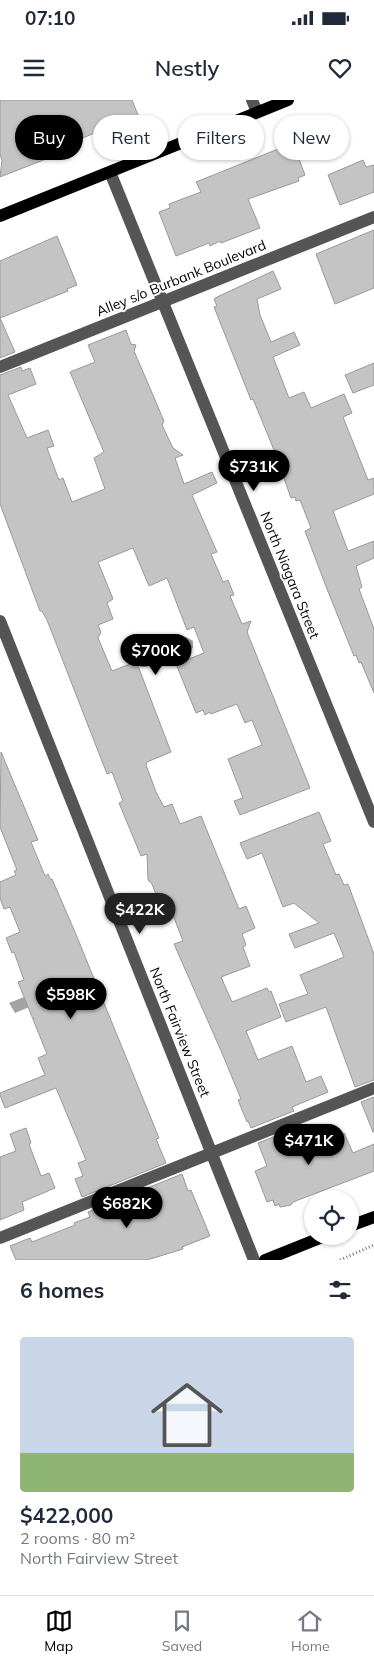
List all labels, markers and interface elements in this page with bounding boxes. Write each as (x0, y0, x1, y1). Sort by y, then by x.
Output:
text: 07:10 (25, 6, 75, 30)
icon: menu (20, 54, 48, 82)
text: Nestly (155, 54, 219, 82)
icon: heart (326, 54, 354, 82)
chip: Buy (15, 115, 83, 160)
chip: Rent (93, 115, 168, 160)
chip: Filters (178, 115, 264, 160)
chip: New (274, 115, 349, 160)
street label: Alley s/o Burbank Boulevard (94, 236, 268, 320)
pin: $731K (219, 450, 289, 492)
text: $731K (229, 456, 279, 476)
street label: North Niagara Street (256, 509, 324, 641)
pin: $700K (121, 634, 191, 676)
text: $700K (131, 640, 181, 660)
pin: $422K (105, 892, 175, 935)
text: $422K (115, 899, 165, 919)
street label: North Fairview Street (146, 965, 214, 1100)
pin: $598K (36, 978, 106, 1020)
text: $598K (46, 984, 96, 1004)
pin: $471K (274, 1124, 344, 1166)
text: $471K (284, 1130, 334, 1150)
pin: $682K (92, 1186, 162, 1229)
map controls (304, 1190, 359, 1245)
button: locate (304, 1190, 359, 1245)
text: $682K (102, 1193, 152, 1213)
icon: filters (326, 1276, 354, 1304)
text: 6 homes (20, 1277, 104, 1303)
icon: home (142, 1370, 232, 1460)
text: $422,000 (20, 1502, 113, 1528)
text: 2 rooms · 80 m² (20, 1528, 135, 1548)
text: North Fairview Street (20, 1548, 178, 1568)
tab: Map (44, 1607, 73, 1655)
tab: Saved (162, 1607, 202, 1655)
tab: Home (291, 1607, 330, 1655)

